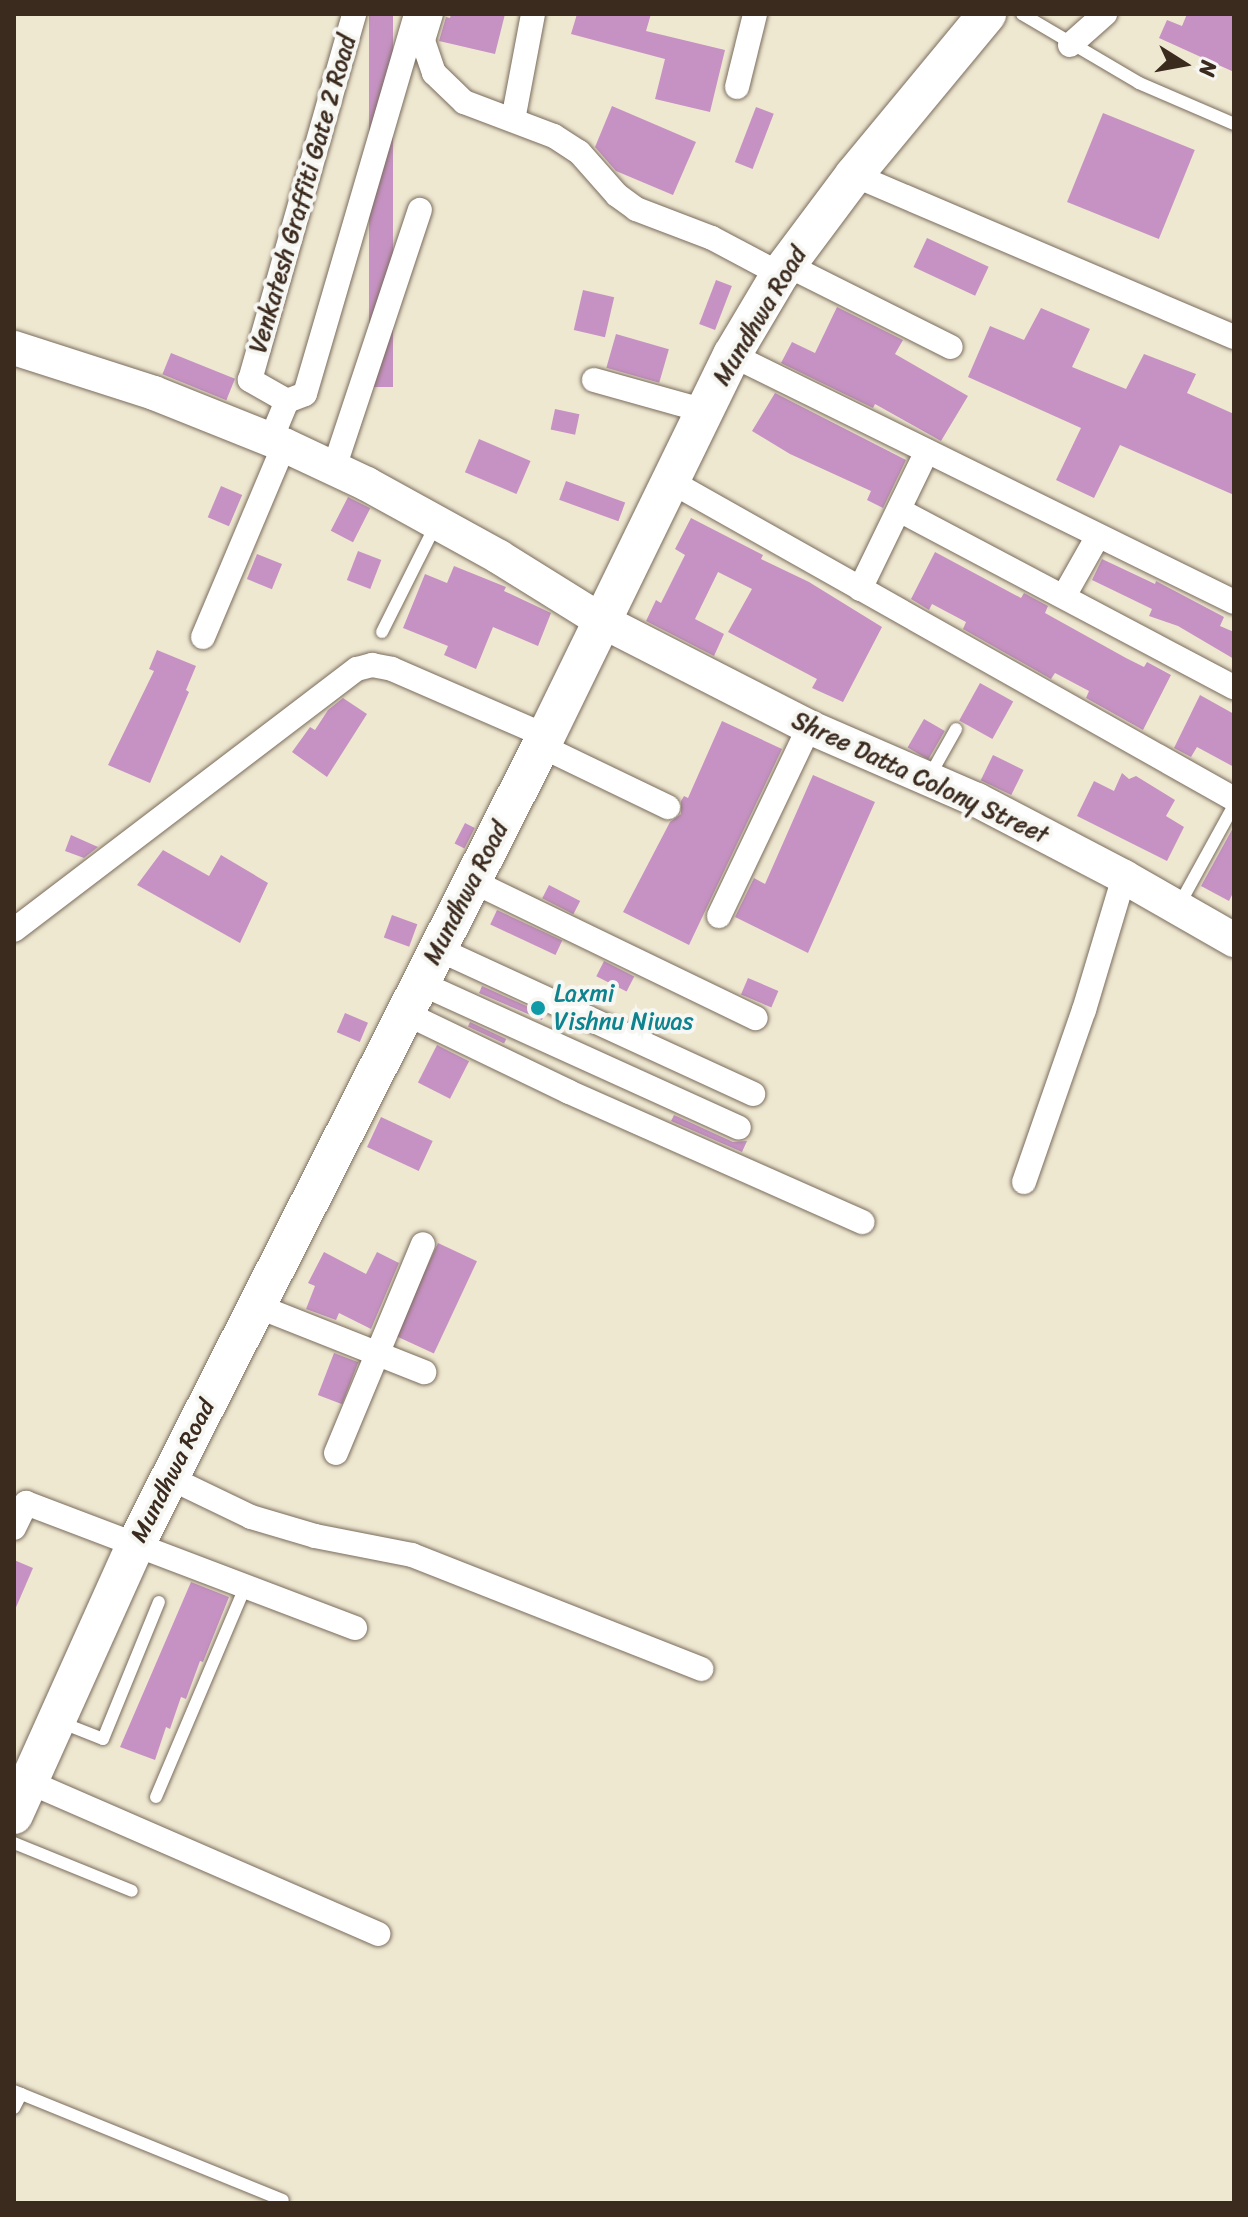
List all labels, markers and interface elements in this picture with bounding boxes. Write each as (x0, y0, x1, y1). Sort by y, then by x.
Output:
north arrow (1144, 24, 1224, 104)
street label: Venkatesh Graffiti Gate 2 Road (244, 32, 362, 356)
text: N (1187, 57, 1229, 80)
street label: Mundhwa Road (707, 241, 813, 391)
street label: Shree Datta Colony Street (787, 706, 1053, 850)
street label: Mundhwa Road (418, 817, 514, 969)
place label: Laxmi Vishnu Niwas (554, 980, 694, 1036)
marker: Laxmi Vishnu Niwas (529, 999, 547, 1017)
street label: Mundhwa Road (125, 1395, 221, 1547)

